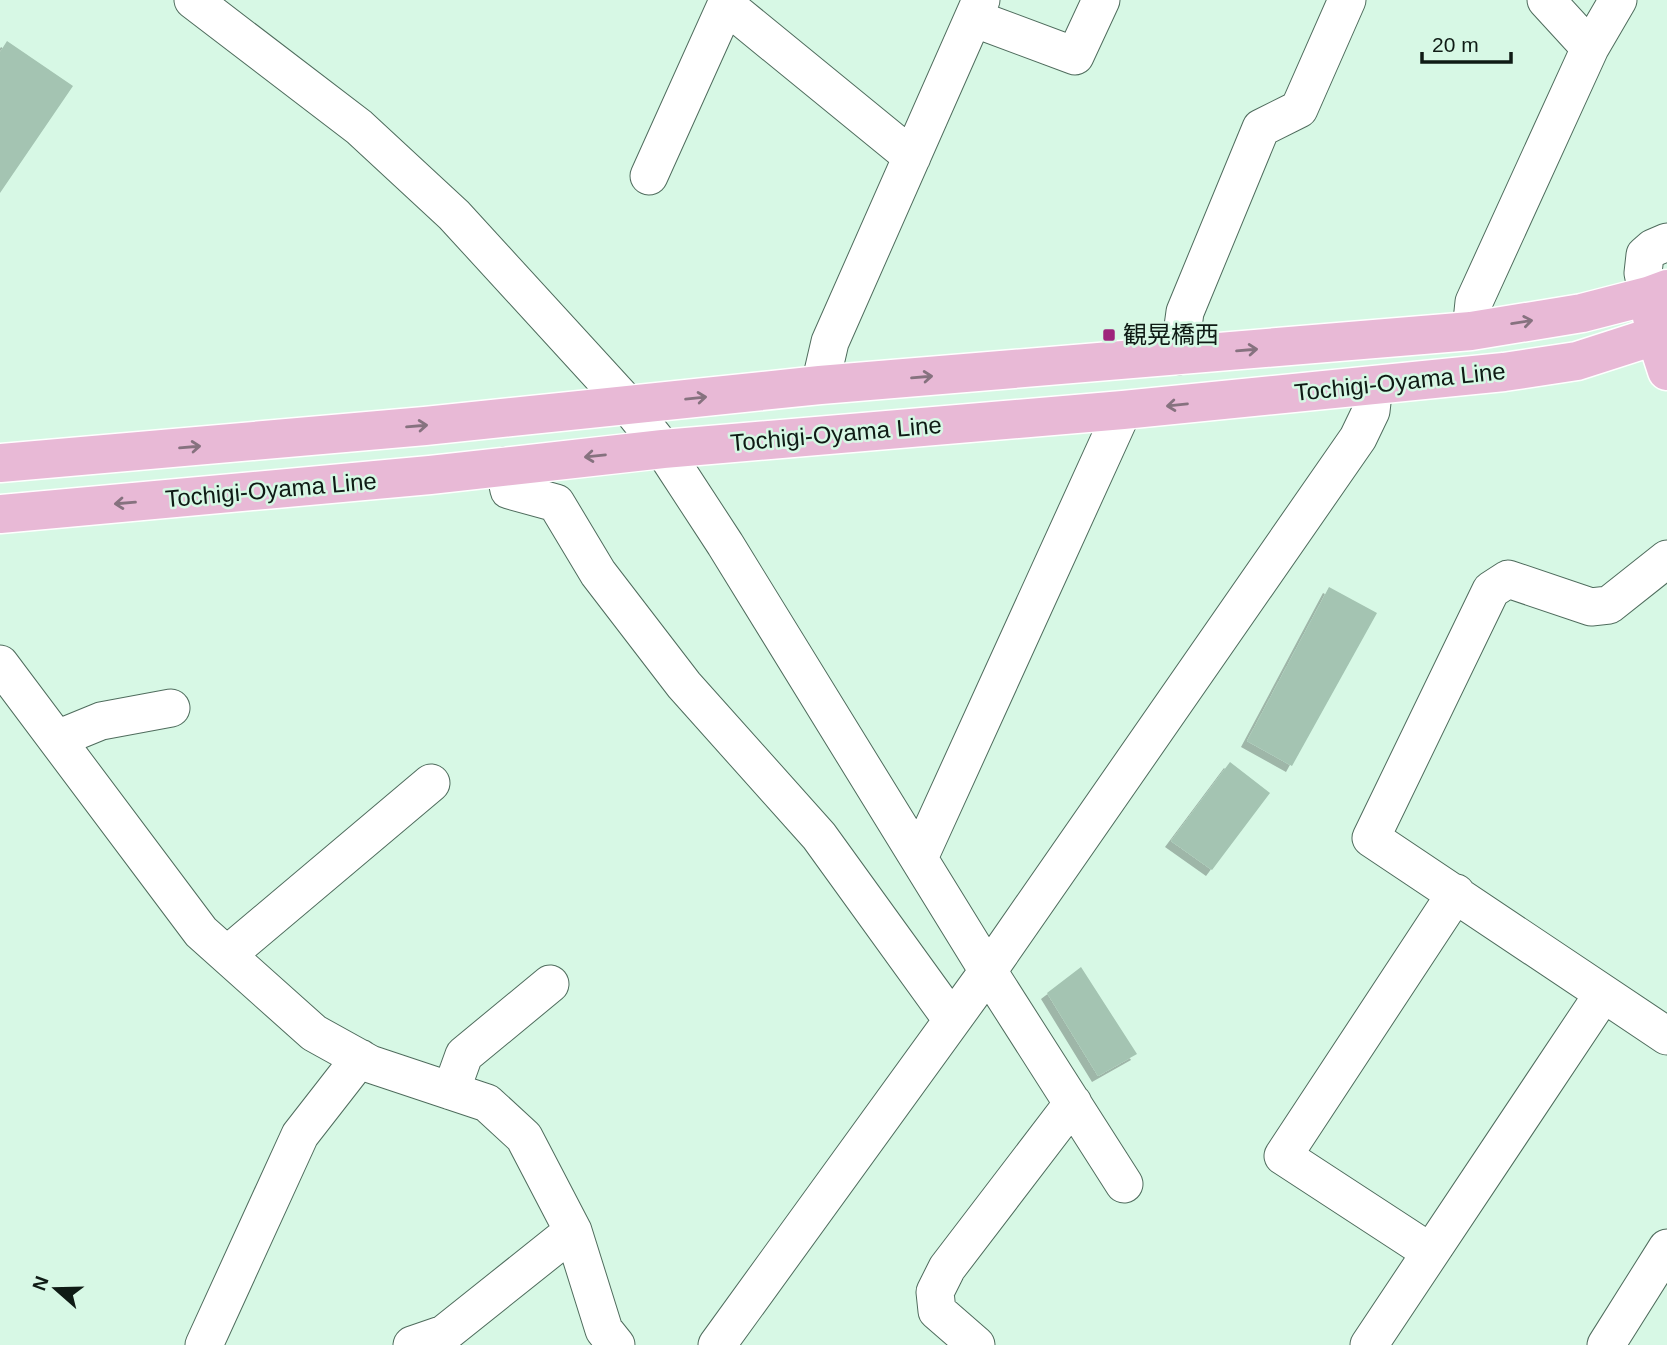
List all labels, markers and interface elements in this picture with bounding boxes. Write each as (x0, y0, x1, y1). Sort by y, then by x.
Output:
scale bar (1422, 21, 1511, 65)
text: 20 m (1432, 33, 1479, 56)
one-way arrow (1510, 315, 1533, 328)
place label: 観晃橋西 (1123, 321, 1219, 348)
marker: 観晃橋西 (1101, 327, 1117, 343)
one-way arrow (1235, 343, 1257, 356)
street label: Tochigi-Oyama Line (1293, 357, 1507, 406)
one-way arrow (910, 370, 933, 383)
one-way arrow (684, 391, 707, 404)
one-way arrow (1166, 399, 1189, 412)
street label: Tochigi-Oyama Line (729, 411, 943, 456)
one-way arrow (405, 419, 427, 432)
one-way arrow (178, 440, 201, 453)
one-way arrow (584, 450, 607, 463)
street label: Tochigi-Oyama Line (164, 467, 378, 512)
one-way arrow (114, 497, 137, 510)
north arrow (21, 1254, 91, 1324)
text: N (28, 1273, 53, 1293)

